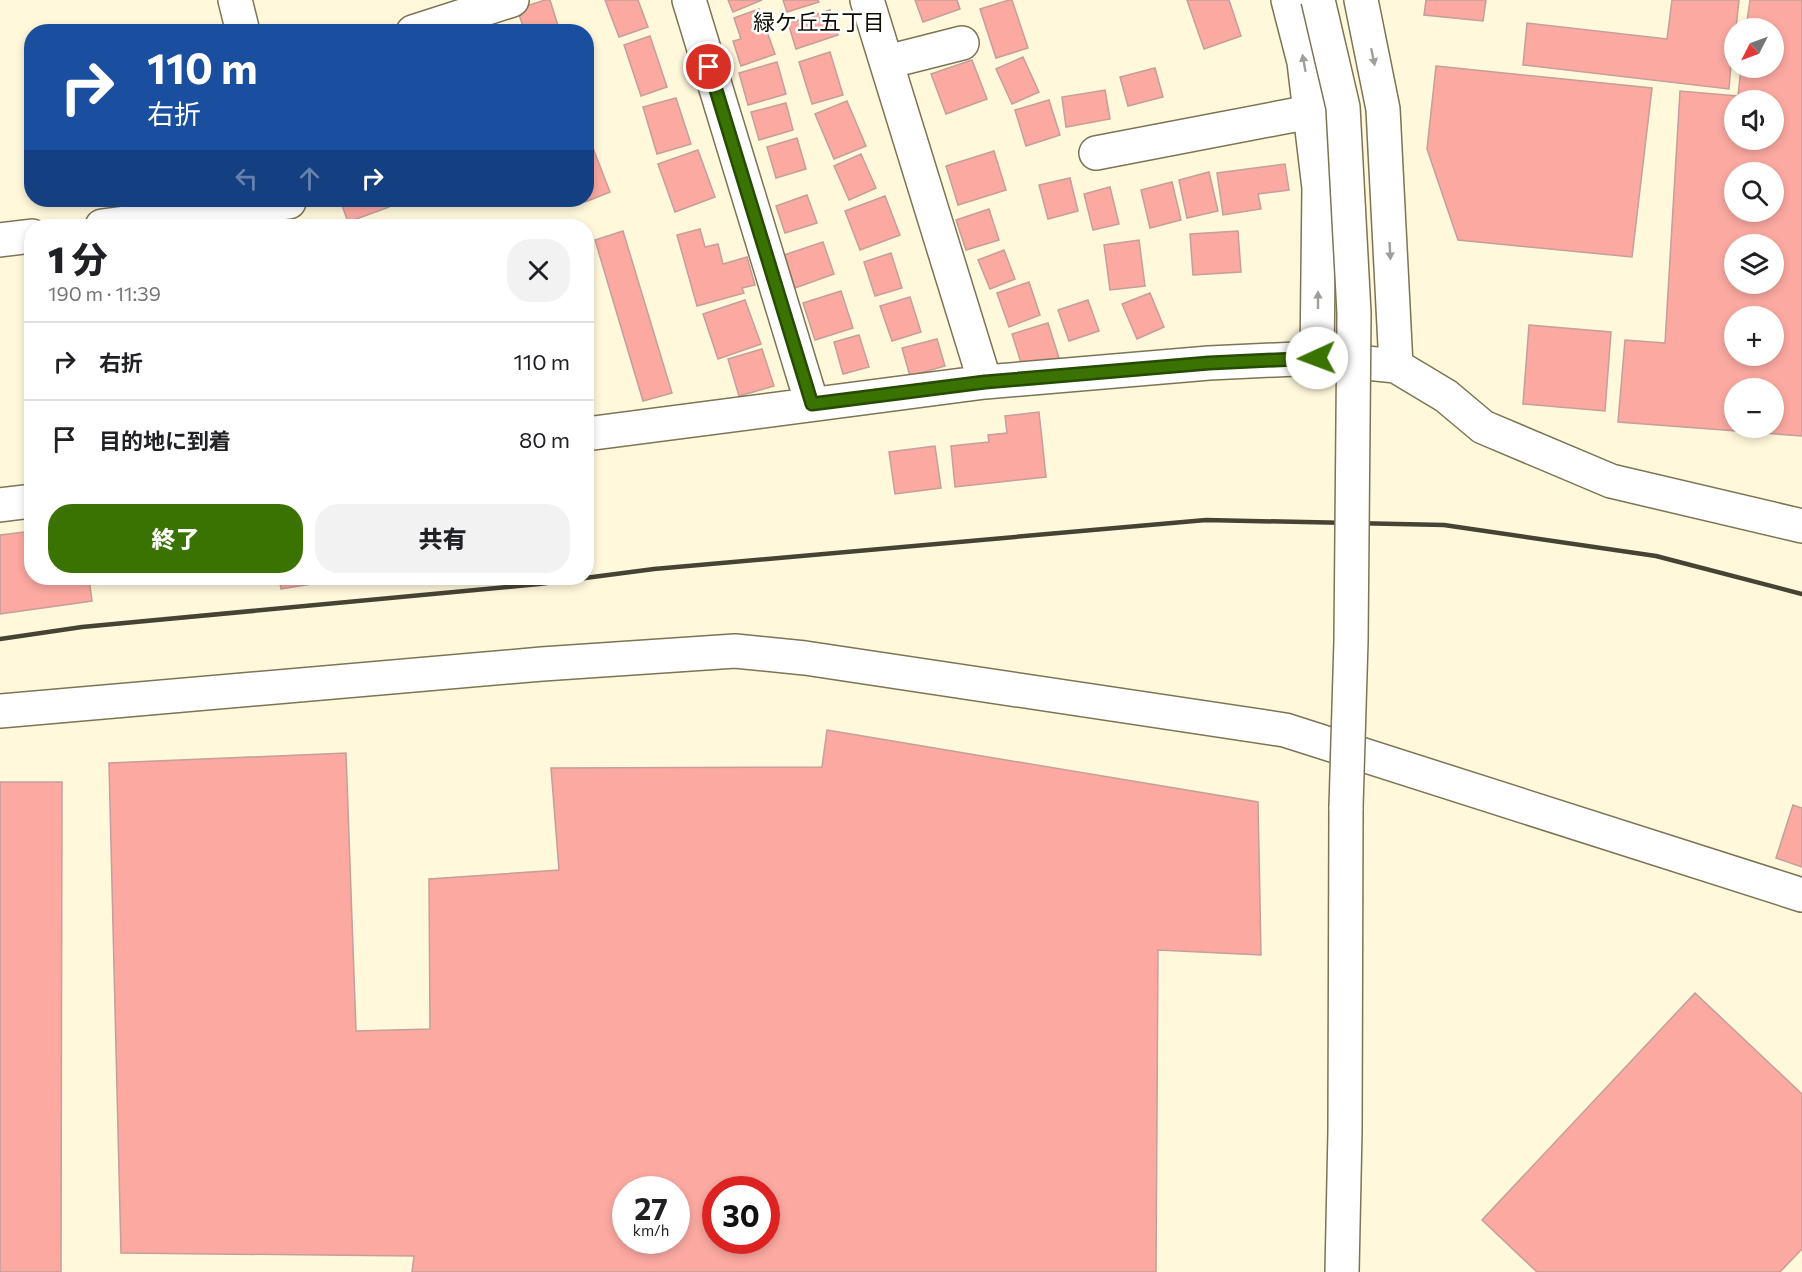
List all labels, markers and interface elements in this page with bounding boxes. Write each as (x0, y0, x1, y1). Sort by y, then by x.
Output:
district label: 緑ケ丘五丁目 (753, 8, 885, 35)
north arrow (1724, 18, 1784, 78)
map controls (1724, 18, 1784, 438)
text: 110 m (147, 41, 258, 93)
pin (683, 41, 734, 92)
icon: right (48, 48, 126, 126)
one-way arrow (1369, 48, 1378, 67)
icon: arrive (692, 50, 725, 83)
one-way arrow (1299, 54, 1308, 73)
button: sound (1724, 90, 1784, 150)
text: 右折 (147, 97, 201, 130)
icon: left (230, 162, 263, 195)
icon: ahead (293, 162, 326, 195)
icon: right (356, 162, 389, 195)
button: search (1724, 162, 1784, 222)
button: layers (1724, 234, 1784, 294)
text: 1 分 (48, 236, 108, 280)
button: close (507, 239, 570, 302)
one-way arrow (1385, 242, 1394, 261)
text: 190 m · 11:39 (48, 281, 161, 305)
one-way arrow (1313, 290, 1323, 309)
button: + (1724, 306, 1784, 366)
position arrow (1285, 326, 1349, 390)
icon: right (48, 345, 81, 378)
text: 110 m (513, 348, 570, 375)
text: 右折 (99, 349, 143, 376)
button: − (1724, 378, 1784, 438)
icon: arrive (48, 423, 81, 456)
text: 80 m (519, 426, 570, 453)
text: 目的地に到着 (99, 427, 231, 454)
button: 終了 (48, 504, 303, 573)
button: 共有 (315, 504, 570, 573)
speed limit sign: 30 (702, 1176, 780, 1254)
text: 27 (634, 1189, 668, 1226)
text: km/h (633, 1221, 669, 1239)

